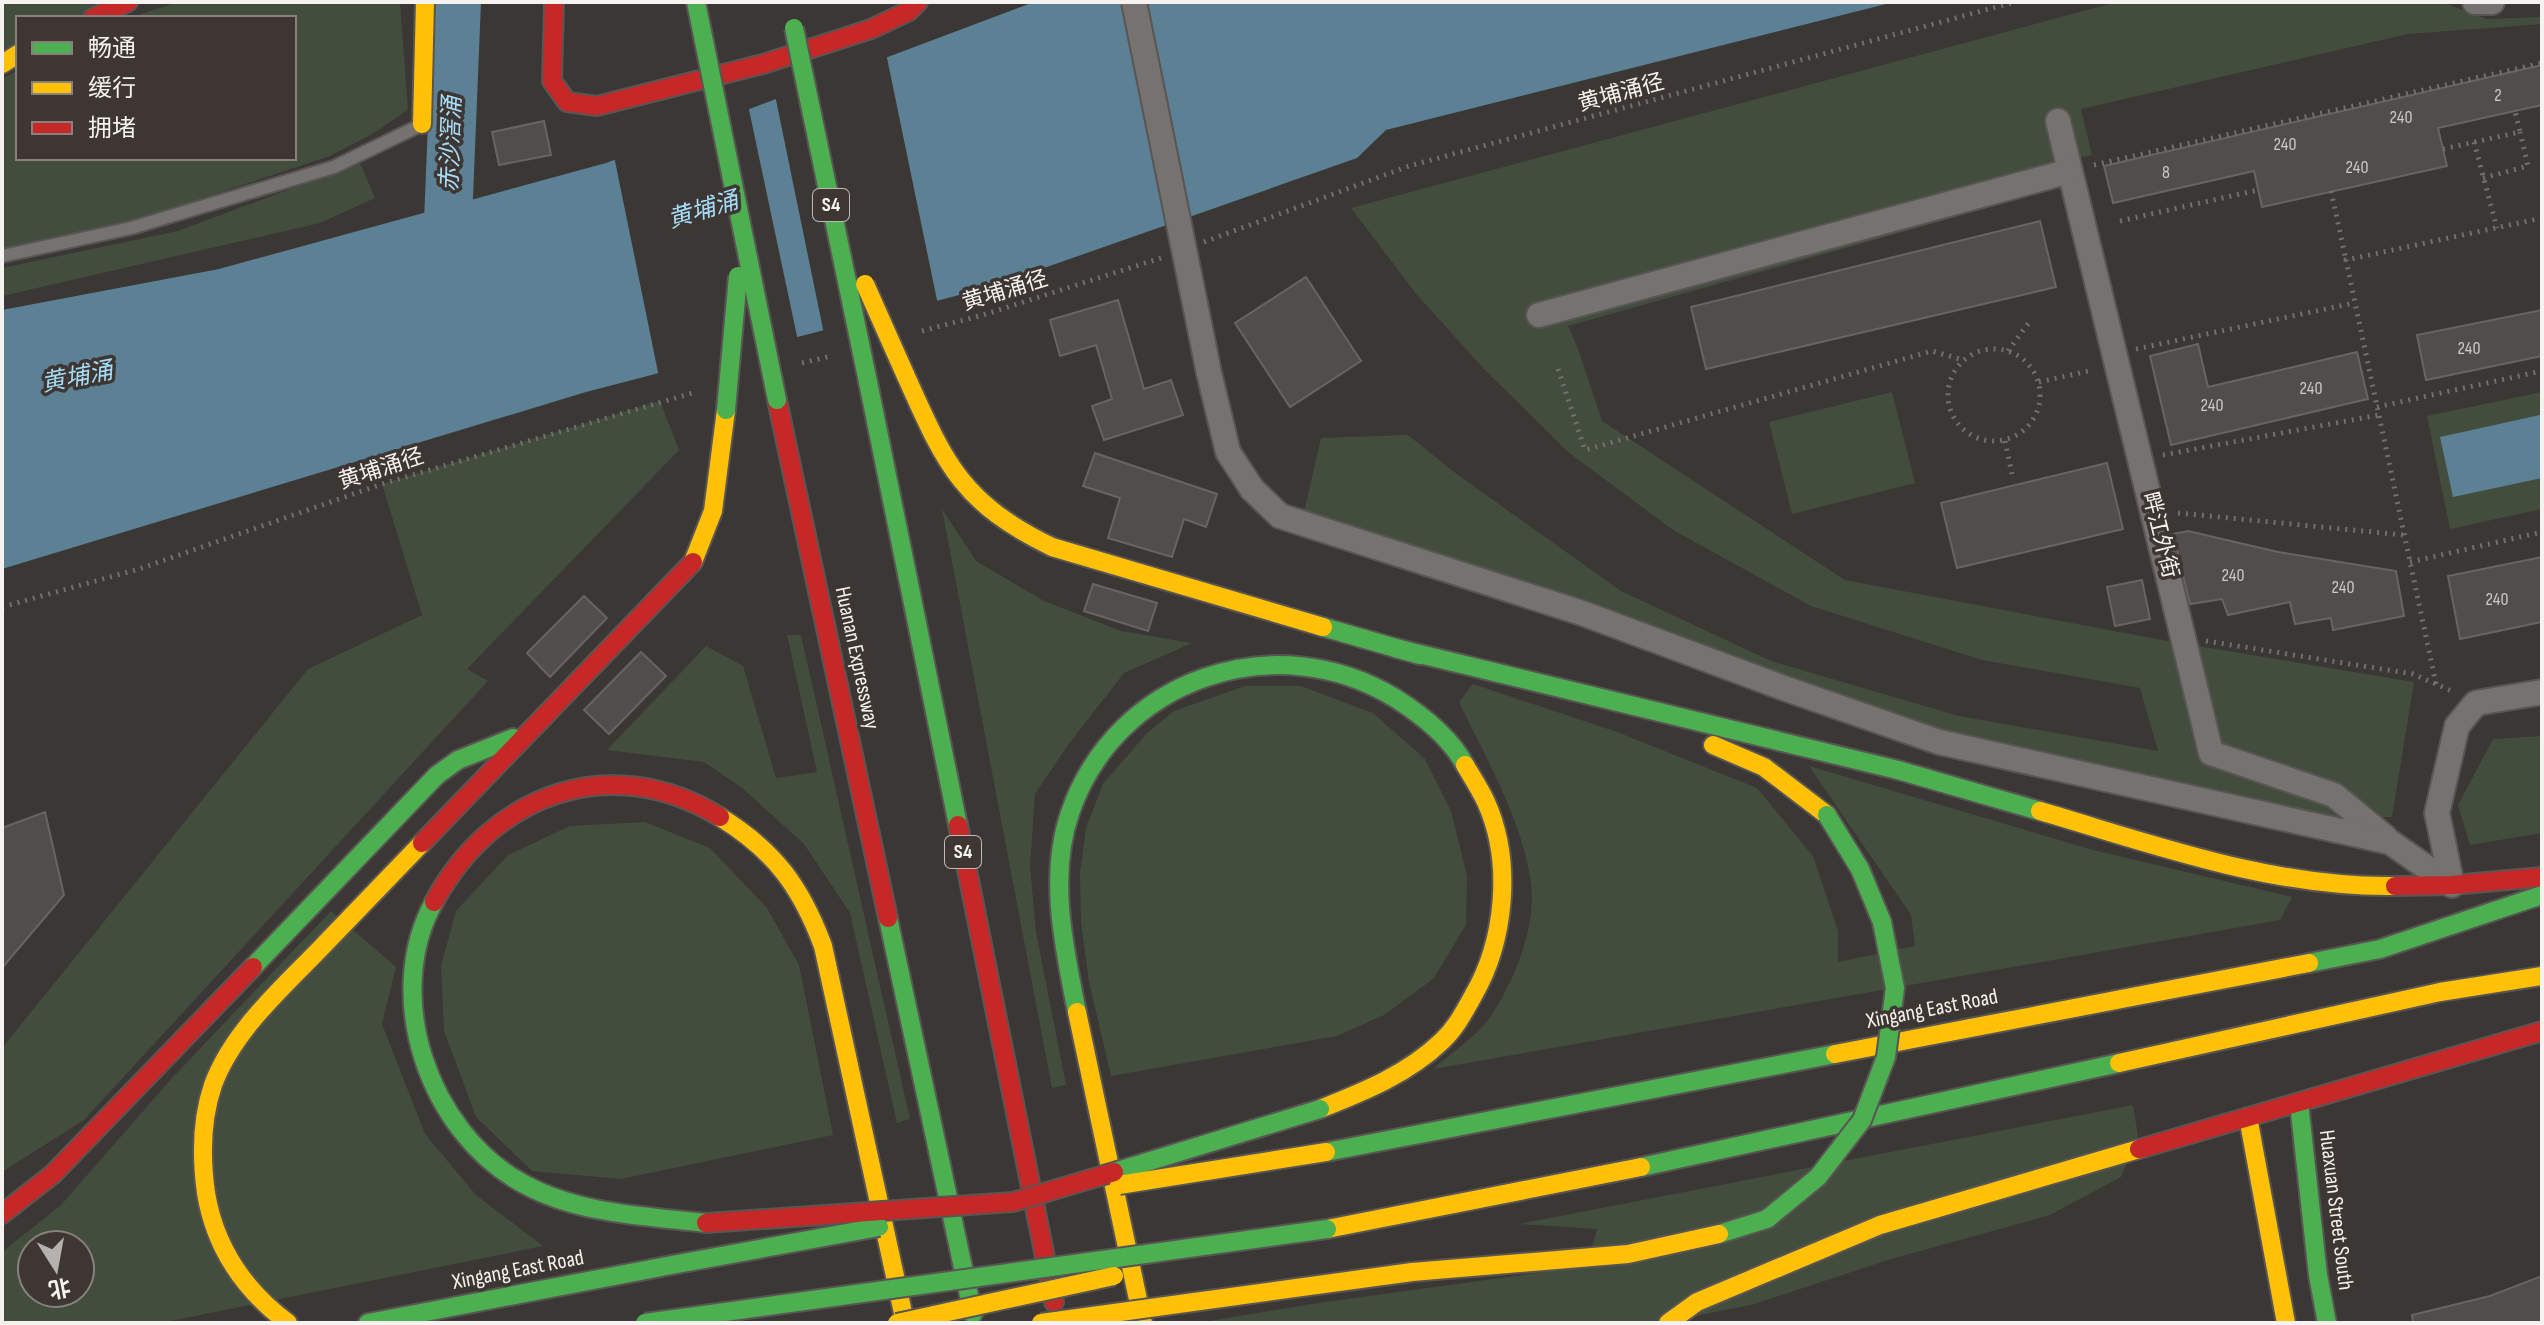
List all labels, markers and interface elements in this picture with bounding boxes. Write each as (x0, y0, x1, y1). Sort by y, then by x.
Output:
legend (16, 16, 296, 160)
text: 畅通 (88, 34, 136, 63)
street label: 黄埔涌径 (1575, 69, 1667, 117)
text: 缓行 (88, 74, 136, 103)
house number: 2 (2494, 85, 2502, 106)
water label: 赤沙滘涌 (435, 93, 467, 192)
house number: 240 (2390, 107, 2412, 128)
text: 拥堵 (88, 114, 136, 143)
house number: 240 (2274, 134, 2296, 155)
house number: 240 (2346, 157, 2368, 178)
house number: 8 (2162, 162, 2170, 183)
water label: 黄埔涌 (664, 185, 745, 234)
road number: S4 (813, 189, 849, 221)
street label: 黄埔涌径 (959, 265, 1051, 317)
house number: 240 (2458, 338, 2480, 359)
water label: 黄埔涌 (39, 355, 118, 398)
house number: 240 (2300, 378, 2322, 399)
house number: 240 (2201, 395, 2223, 416)
street label: 黄埔涌径 (335, 443, 427, 495)
street label: 畔江外街 (2136, 489, 2184, 581)
house number: 240 (2222, 565, 2244, 586)
house number: 240 (2332, 577, 2354, 598)
street label: Huanan Expressway (829, 584, 885, 732)
house number: 240 (2486, 589, 2508, 610)
road number: S4 (945, 836, 981, 868)
street label: Xingang East Road (1863, 983, 2000, 1035)
street label: Huaxuan Street South (2313, 1128, 2359, 1292)
north arrow (16, 1229, 96, 1309)
street label: Xingang East Road (449, 1244, 586, 1296)
text: 北 (46, 1272, 73, 1303)

